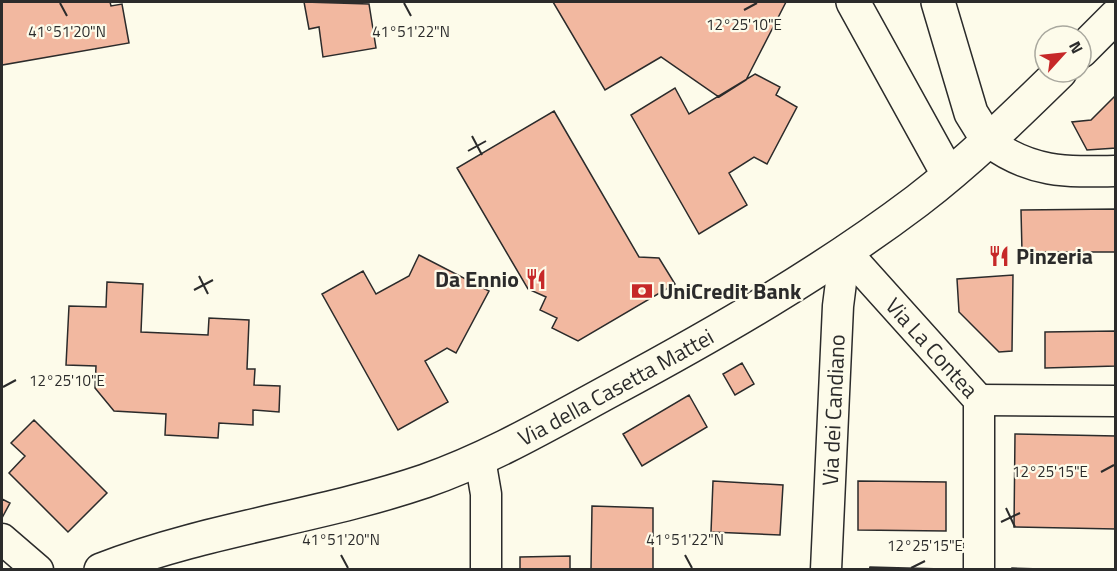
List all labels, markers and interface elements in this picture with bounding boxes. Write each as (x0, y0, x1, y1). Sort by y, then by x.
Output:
text: 12°25'10"E (706, 13, 782, 36)
text: 41°51'20"N (28, 20, 106, 43)
text: 41°51'22"N (372, 20, 450, 43)
north arrow (1033, 24, 1093, 84)
text: N (1063, 37, 1090, 58)
place label: Pinzeria (1016, 239, 1093, 273)
restaurant icon: Pinzeria (987, 244, 1011, 268)
place label: Da Ennio (435, 262, 519, 296)
restaurant icon: Da Ennio (524, 267, 548, 291)
place label: UniCredit Bank (659, 274, 802, 308)
bank icon: UniCredit Bank (630, 279, 654, 303)
street label: Via La Contea (878, 290, 986, 405)
street label: Via della Casetta Mattei (512, 320, 720, 455)
street label: Via dei Candiano (813, 334, 854, 487)
text: 12°25'10"E (29, 369, 105, 392)
text: 12°25'15"E (1012, 460, 1088, 483)
text: 41°51'20"N (302, 528, 380, 551)
text: 41°51'22"N (646, 528, 724, 551)
text: 12°25'15"E (887, 534, 963, 557)

